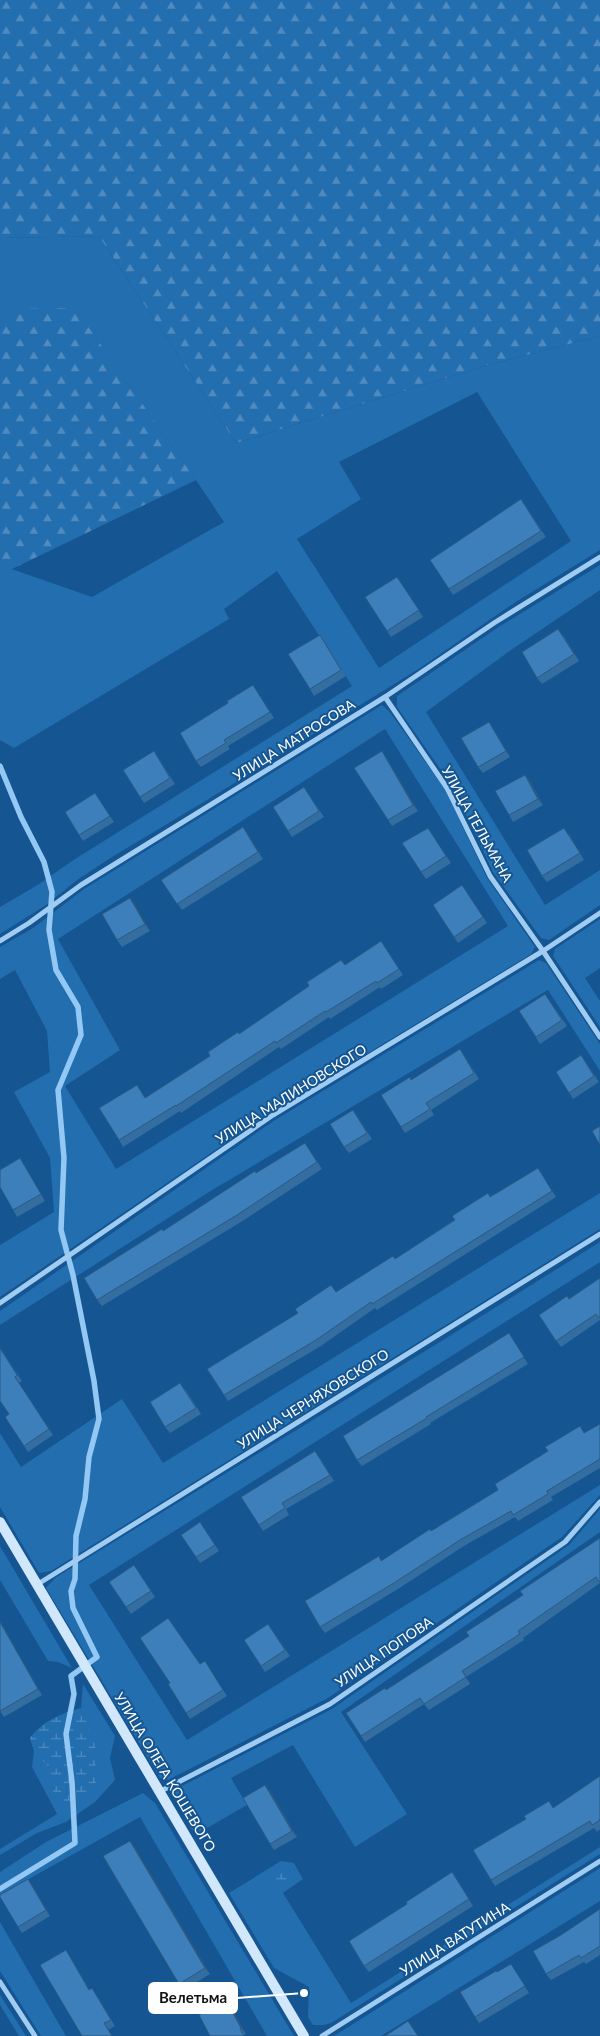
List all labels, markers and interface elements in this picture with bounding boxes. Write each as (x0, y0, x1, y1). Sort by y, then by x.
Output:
street label: УЛИЦА МАТРОСОВА (230, 695, 358, 784)
street label: УЛИЦА ТЕЛЬМАНА (438, 763, 517, 885)
street label: УЛИЦА МАЛИНОВСКОГО (212, 1040, 369, 1147)
street label: УЛИЦА ЧЕРНЯХОВСКОГО (234, 1345, 392, 1452)
street label: УЛИЦА ПОПОВА (332, 1612, 436, 1691)
street label: УЛИЦА ОЛЕГА КОШЕВОГО (111, 1689, 220, 1855)
street label: УЛИЦА ВАТУТИНА (397, 1898, 513, 1979)
callout: Велетьма (149, 1983, 237, 2013)
text: Велетьма (159, 1988, 227, 2006)

